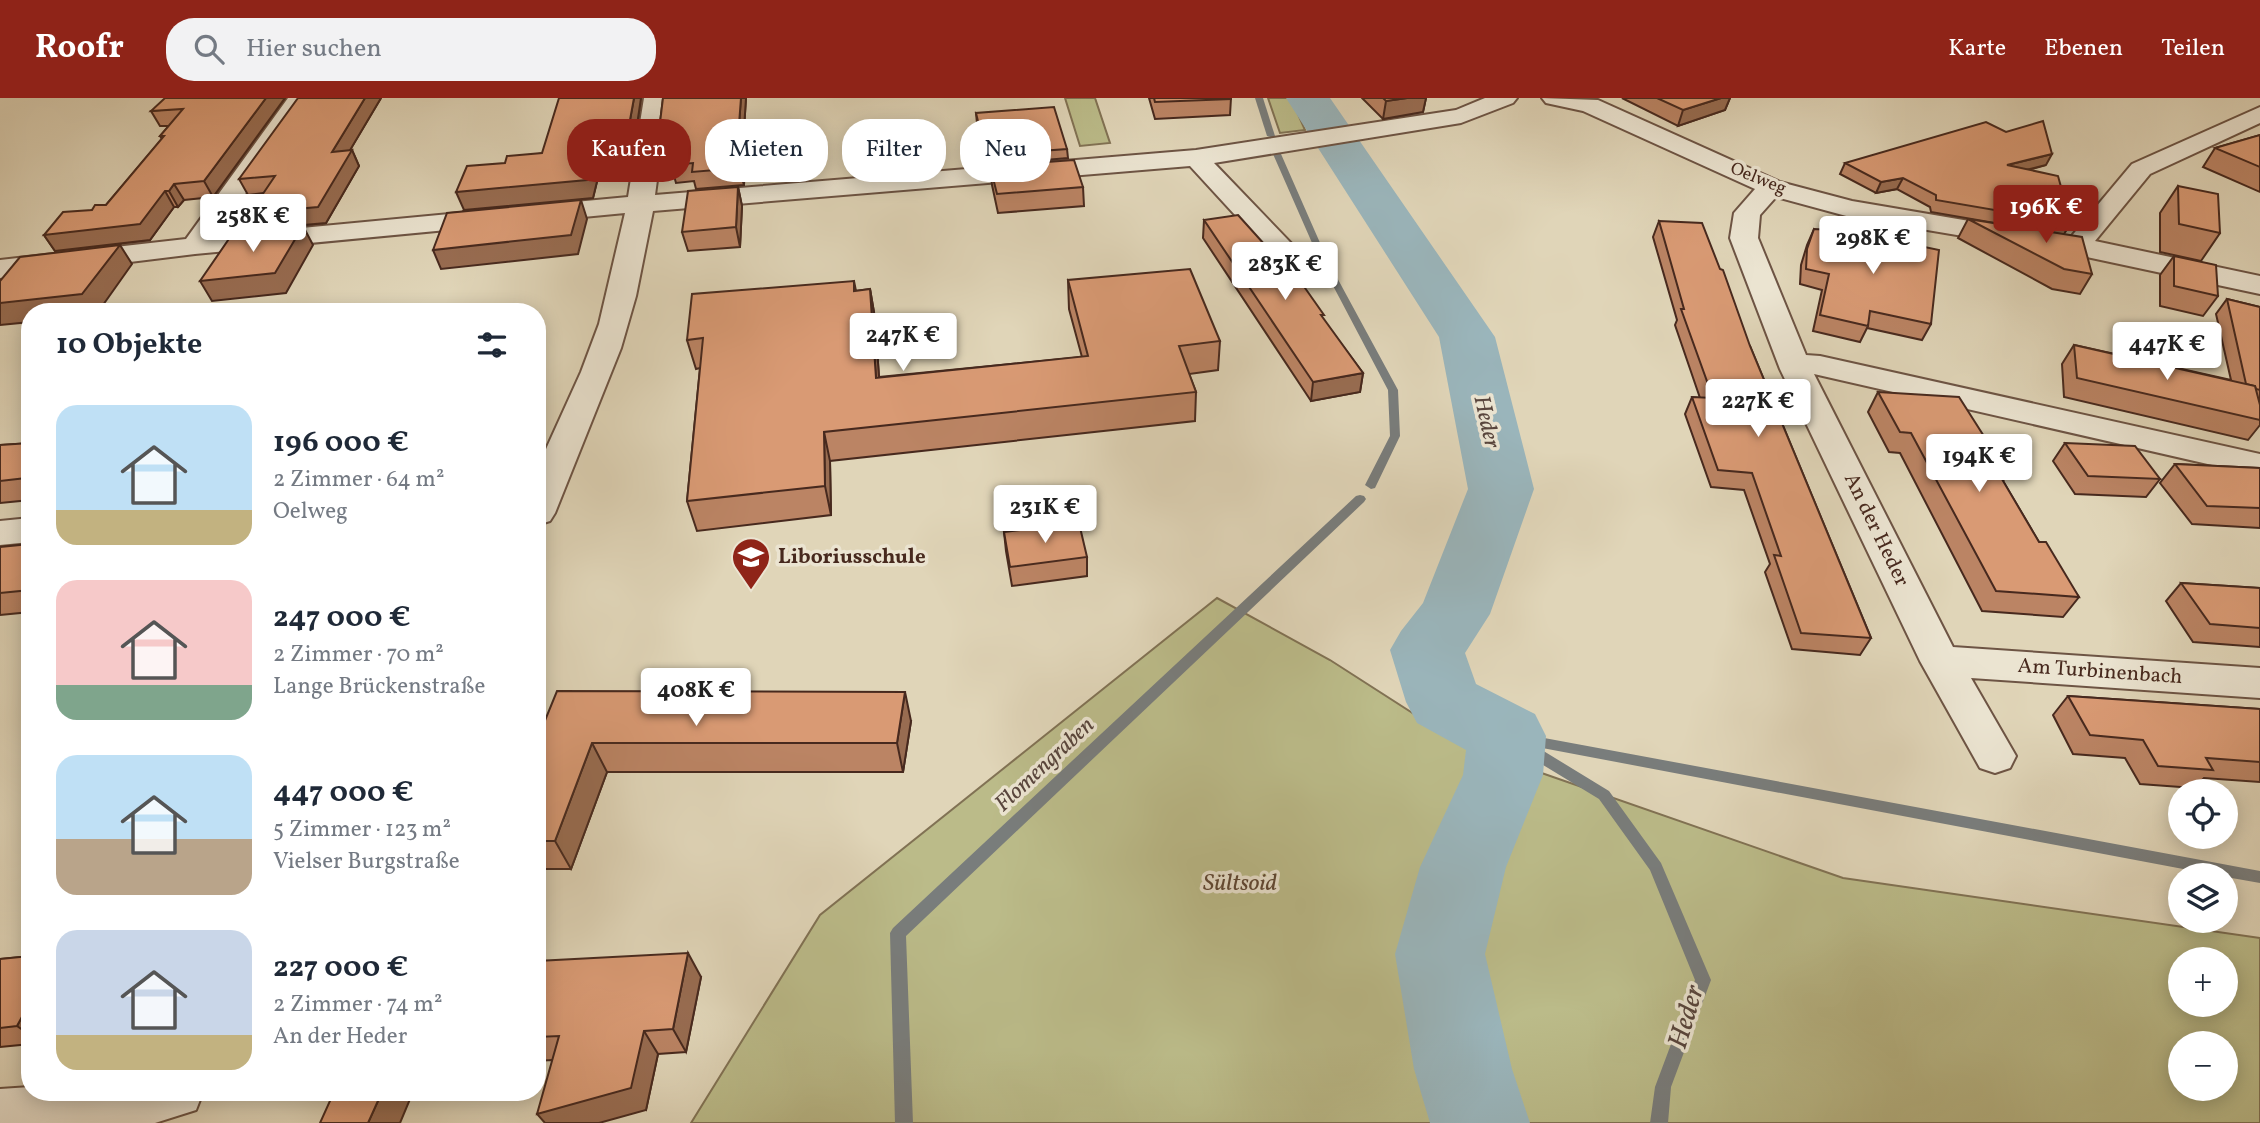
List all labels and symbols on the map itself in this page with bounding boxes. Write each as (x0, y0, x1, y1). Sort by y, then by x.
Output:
street label: Oelweg (1726, 156, 1790, 202)
pin: 196K € (1989, 186, 2103, 245)
pin: 258K € (196, 194, 310, 254)
pin: 298K € (1816, 216, 1930, 276)
pin: 283K € (1228, 242, 1342, 302)
pin: 247K € (846, 314, 960, 373)
pin: 447K € (2110, 322, 2224, 382)
pin: 227K € (1701, 380, 1815, 439)
water label: Heder (1464, 392, 1508, 452)
pin: 194K € (1922, 434, 2036, 494)
street label: An der Heder (1836, 469, 1916, 592)
pin: 231K € (988, 486, 1102, 545)
school or university icon: Liboriusschule (730, 536, 772, 591)
place label: Liboriusschule (778, 543, 926, 572)
street label: Am Turbinenbach (2017, 652, 2183, 692)
pin: 408K € (639, 668, 753, 728)
water label: Flomengraben (988, 710, 1102, 820)
park label: Sültsoid (1203, 867, 1277, 901)
water label: Heder (1659, 980, 1715, 1054)

